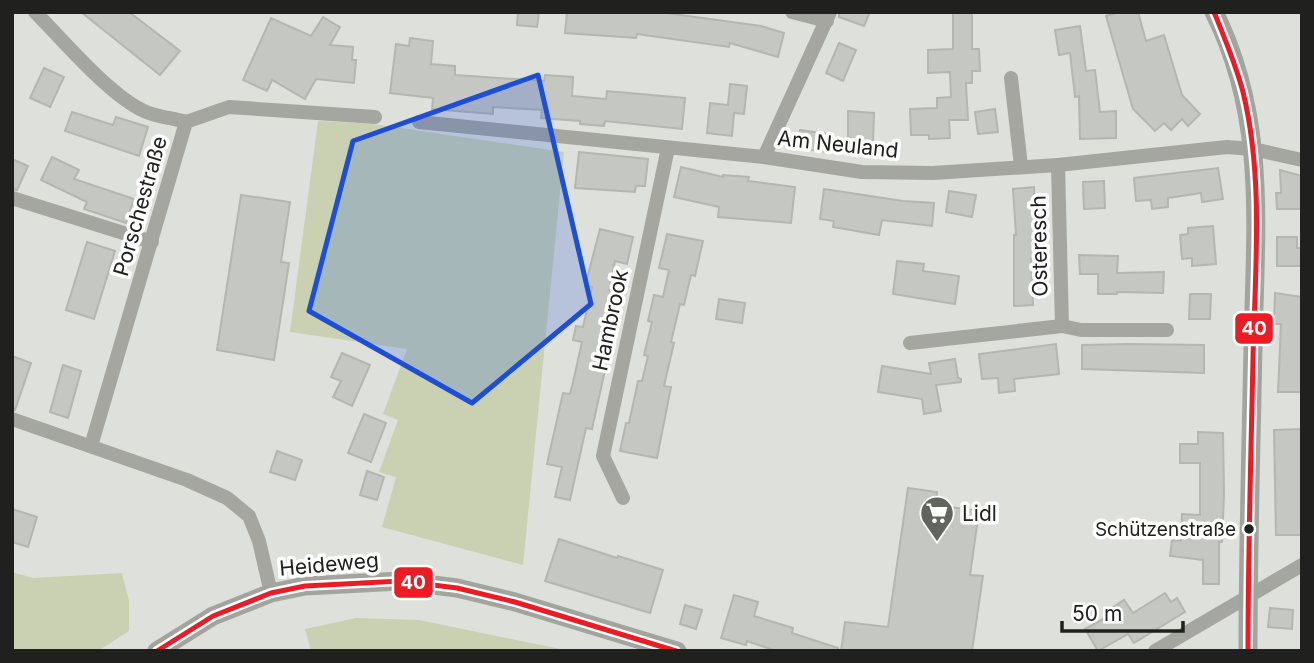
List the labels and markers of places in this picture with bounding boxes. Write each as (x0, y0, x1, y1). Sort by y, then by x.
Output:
supermarket icon: Lidl (918, 494, 956, 543)
place label: Lidl (962, 501, 997, 526)
place label: Schützenstraße (1095, 518, 1236, 541)
marker: Schützenstraße (1242, 522, 1256, 536)

